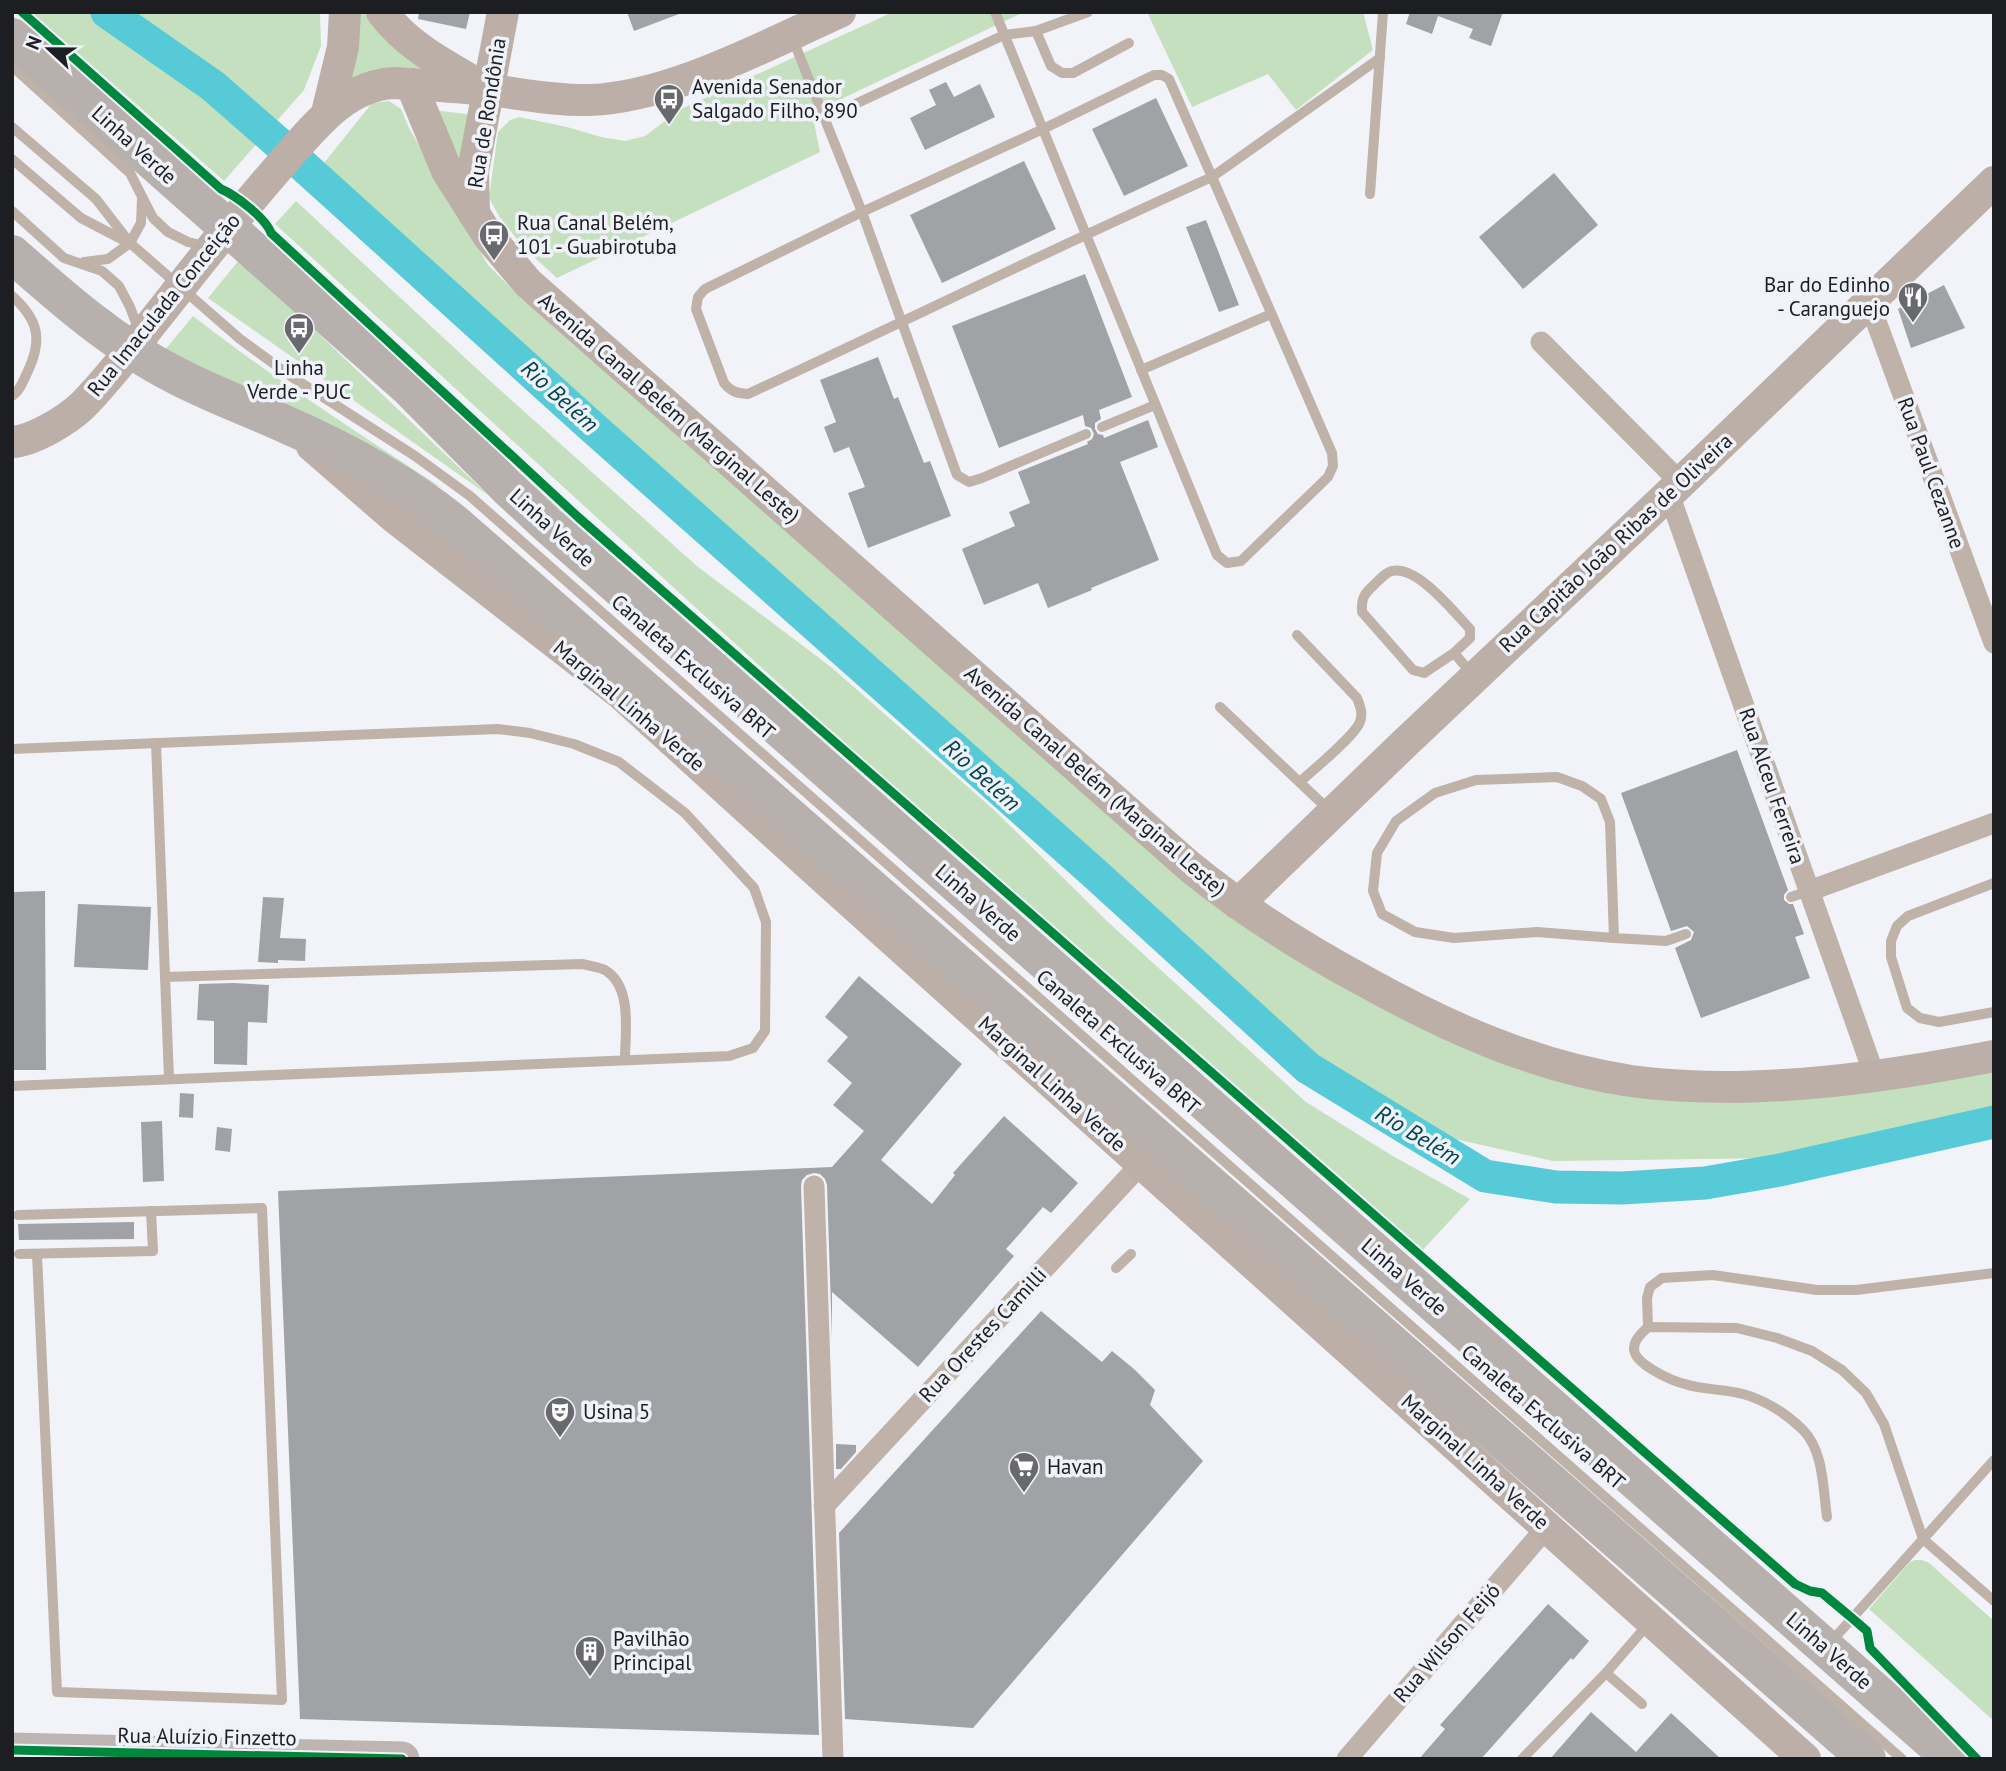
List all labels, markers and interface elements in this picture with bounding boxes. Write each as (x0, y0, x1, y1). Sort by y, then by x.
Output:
north arrow (14, 14, 84, 84)
text: N (20, 32, 47, 53)
street label: Rua de Rondônia (461, 36, 512, 190)
place label: Avenida Senador Salgado Filho, 890 (692, 73, 858, 124)
bus stop icon: Avenida Senador Salgado Filho, 890 (652, 82, 686, 126)
street label: Linha Verde (86, 99, 183, 190)
street label: Rua Imaculada Conceição (81, 207, 246, 402)
place label: Rua Canal Belém, 101 - Guabirotuba (517, 209, 677, 260)
bus stop icon: Rua Canal Belém, 101 - Guabirotuba (477, 218, 511, 262)
place label: Bar do Edinho - Caranguejo (1764, 271, 1890, 322)
restaurant icon: Bar do Edinho - Caranguejo (1896, 280, 1930, 324)
street label: Avenida Canal Belém (Marginal Leste) (533, 287, 806, 529)
bus stop icon: Linha Verde - PUC (282, 311, 316, 355)
water label: Rio Belém (516, 353, 605, 438)
place label: Linha Verde - PUC (246, 354, 351, 405)
street label: Rua Paul Cezanne (1892, 393, 1971, 552)
street label: Rua Capitão João Ribas de Oliveira (1493, 427, 1738, 658)
street label: Linha Verde (504, 482, 601, 573)
street label: Canaleta Exclusiva BRT (606, 588, 781, 745)
street label: Marginal Linha Verde (548, 634, 711, 777)
street label: Avenida Canal Belém (Marginal Leste) (959, 660, 1232, 902)
street label: Rua Alceu Ferreira (1733, 704, 1812, 868)
water label: Rio Belém (938, 732, 1027, 817)
street label: Linha Verde (930, 858, 1027, 947)
street label: Canaleta Exclusiva BRT (1031, 963, 1206, 1120)
street label: Marginal Linha Verde (973, 1010, 1132, 1157)
water label: Rio Belém (1370, 1098, 1466, 1171)
street label: Linha Verde (1356, 1232, 1453, 1321)
street label: Rua Orestes Camilli (913, 1261, 1052, 1408)
street label: Canaleta Exclusiva BRT (1456, 1338, 1631, 1495)
street label: Marginal Linha Verde (1396, 1388, 1555, 1535)
theatre icon: Usina 5 (543, 1395, 577, 1439)
place label: Usina 5 (583, 1398, 650, 1425)
supermarket icon: Havan (1007, 1450, 1041, 1494)
place label: Havan (1047, 1453, 1104, 1480)
street label: Rua Wilson Feijó (1387, 1577, 1506, 1708)
street label: Linha Verde (1781, 1606, 1878, 1695)
place label: Pavilhão Principal (613, 1625, 691, 1676)
building icon: Pavilhão Principal (573, 1634, 607, 1678)
street label: Rua Aluízio Finzetto (117, 1721, 297, 1752)

